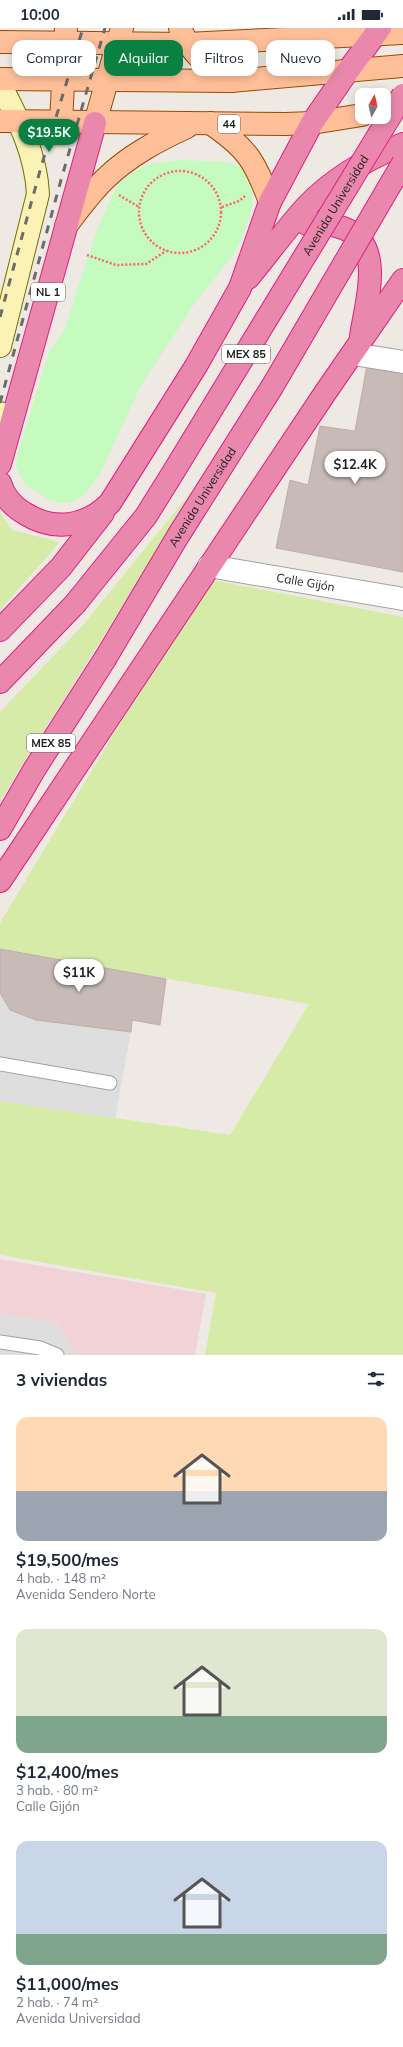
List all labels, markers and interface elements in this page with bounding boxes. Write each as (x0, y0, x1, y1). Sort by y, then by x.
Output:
text: 10:00 (20, 5, 60, 24)
chip: Comprar (12, 40, 96, 76)
chip: Alquilar (104, 40, 183, 76)
chip: Filtros (191, 40, 258, 76)
chip: Nuevo (266, 40, 335, 76)
north arrow (355, 88, 391, 124)
map controls (355, 88, 391, 124)
road number: 44 (218, 115, 240, 133)
pin: $19.5K (16, 119, 82, 153)
text: $19.5K (27, 124, 71, 140)
street label: Avenida Universidad (299, 152, 372, 258)
road number: NL 1 (31, 283, 65, 301)
road number: MEX 85 (222, 345, 270, 363)
street label: Avenida Universidad (165, 444, 239, 549)
pin: $12.4K (322, 451, 388, 485)
text: $12.4K (333, 456, 377, 472)
street label: Calle Gijón (275, 570, 336, 594)
road number: MEX 85 (27, 734, 75, 752)
pin: $11K (55, 959, 103, 993)
text: $11K (63, 964, 95, 980)
icon: filters (365, 1368, 387, 1390)
text: 3 viviendas (16, 1369, 107, 1390)
icon: home (166, 1443, 238, 1515)
text: $19,500/mes (16, 1549, 119, 1570)
text: 4 hab. · 148 m² (16, 1570, 106, 1586)
text: Avenida Sendero Norte (16, 1586, 156, 1602)
icon: home (166, 1655, 238, 1727)
text: $12,400/mes (16, 1761, 119, 1782)
text: 3 hab. · 80 m² (16, 1782, 98, 1798)
text: Calle Gijón (16, 1798, 80, 1814)
icon: home (166, 1867, 238, 1939)
text: $11,000/mes (16, 1973, 119, 1994)
text: 2 hab. · 74 m² (16, 1994, 98, 2010)
text: Avenida Universidad (16, 2010, 140, 2026)

